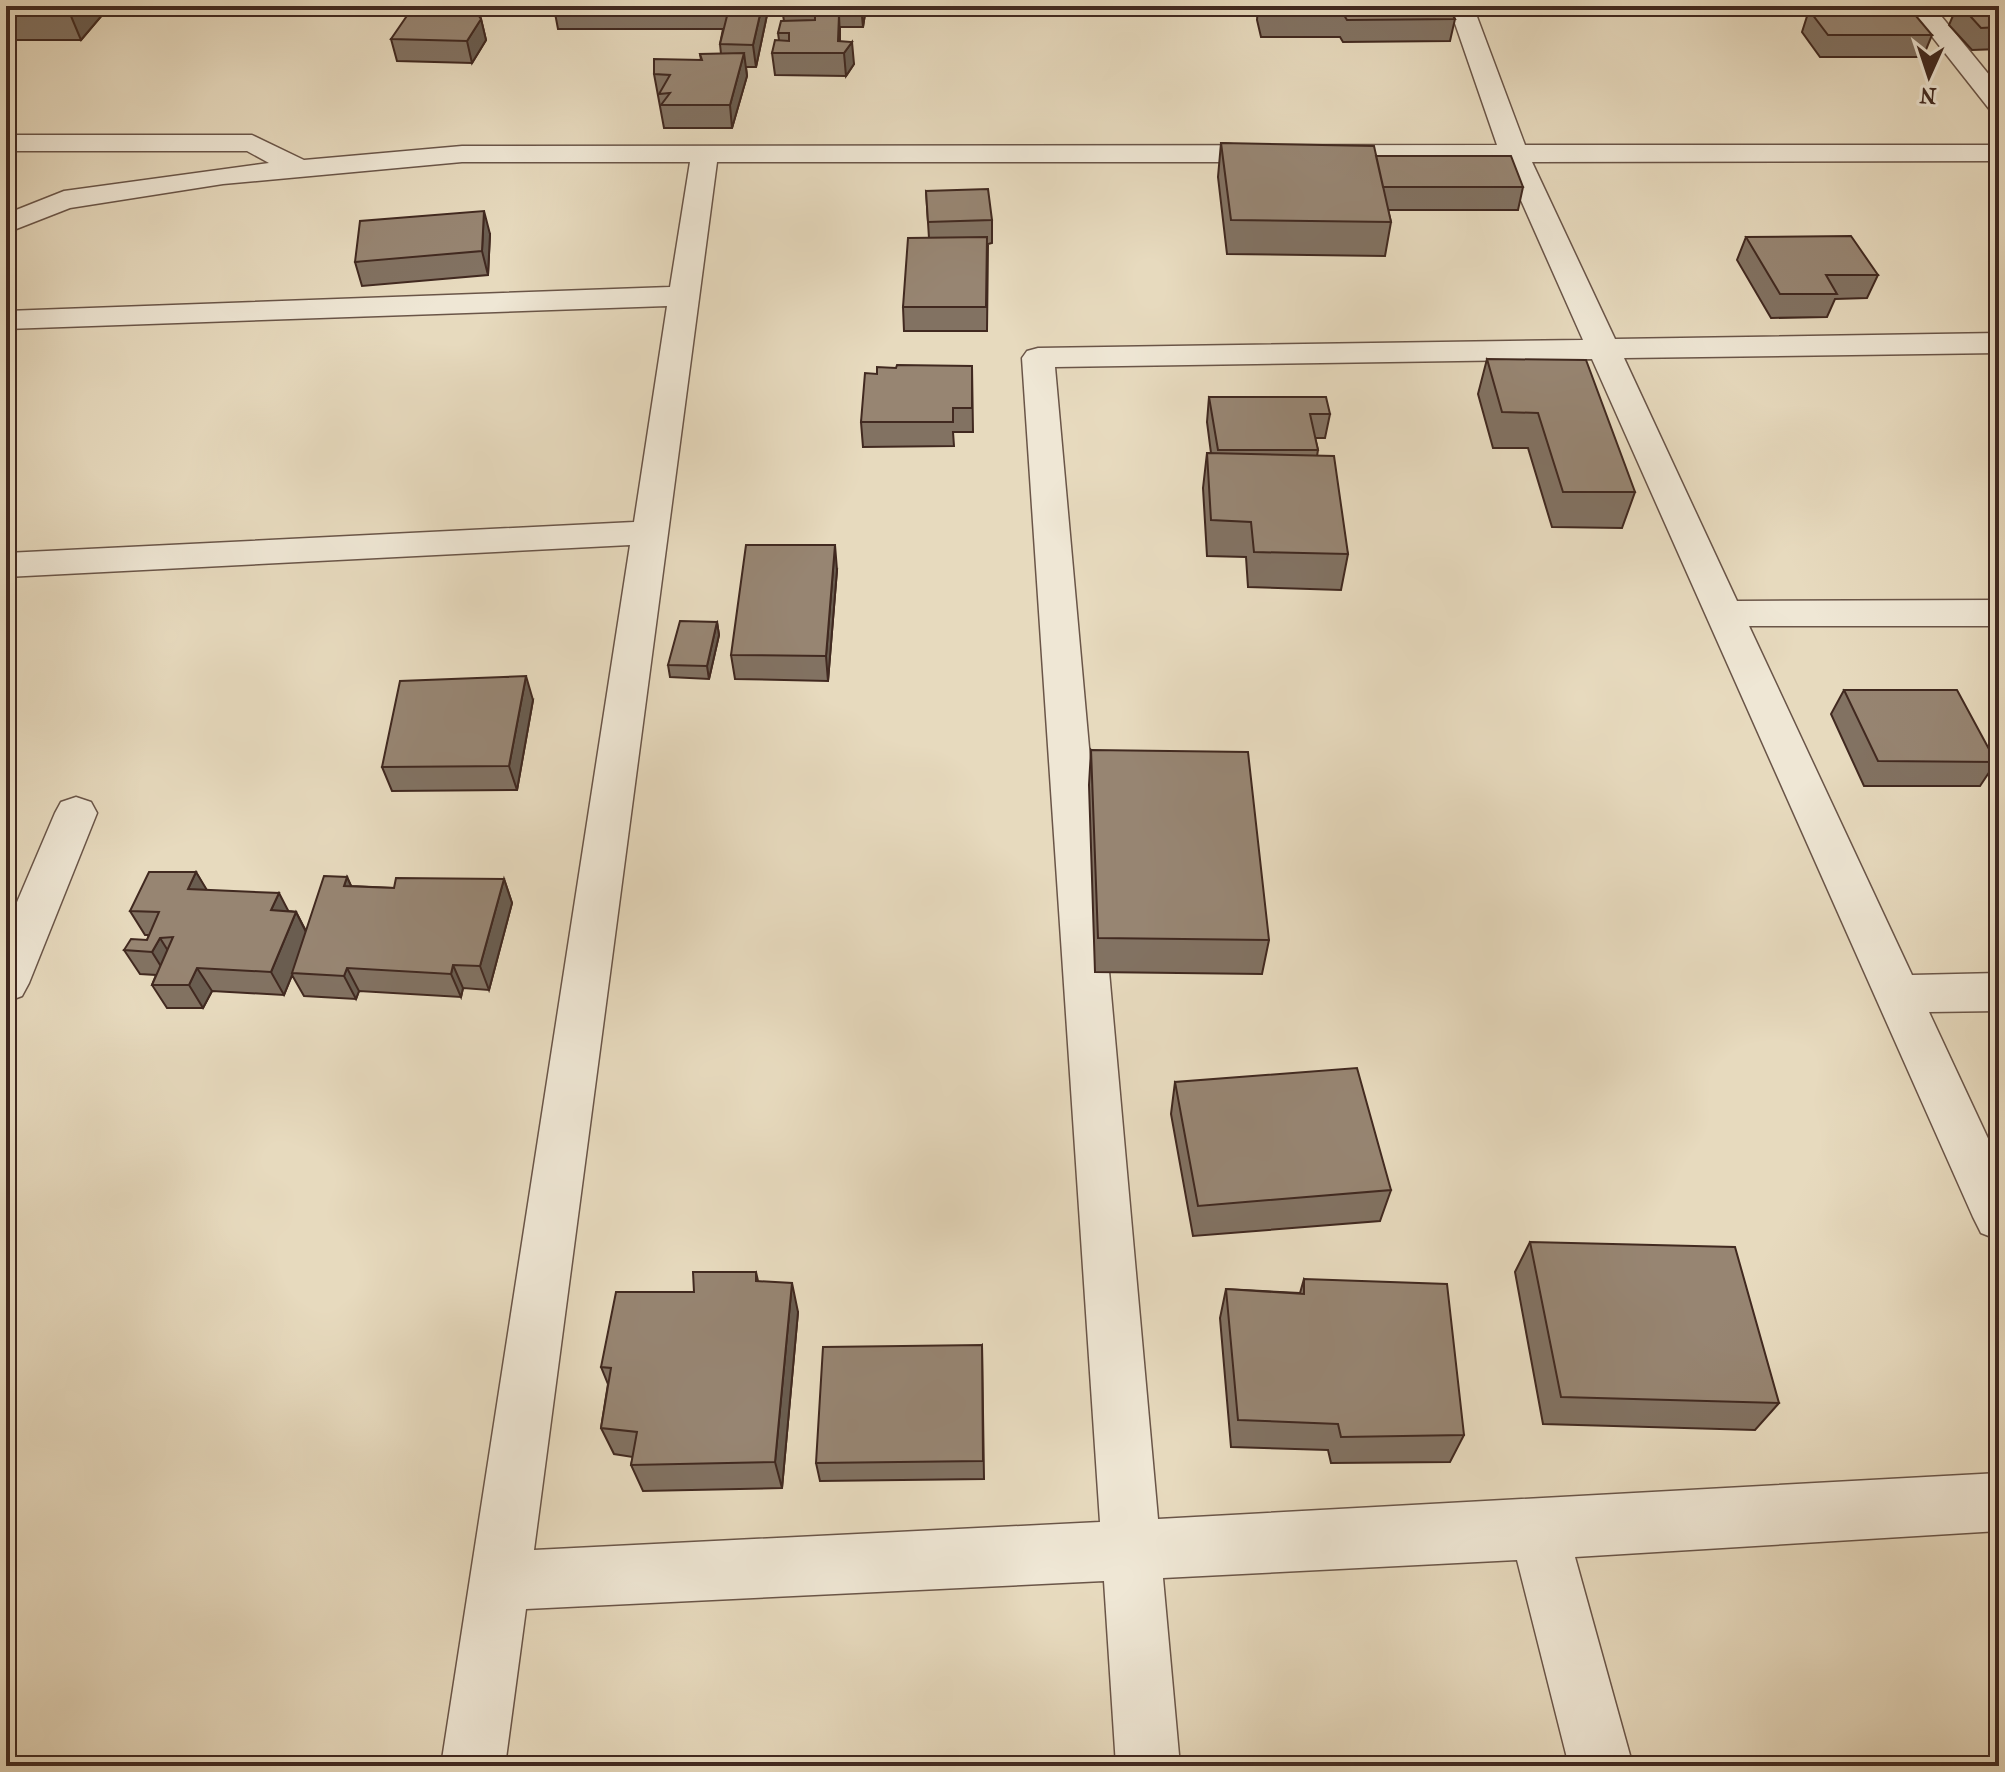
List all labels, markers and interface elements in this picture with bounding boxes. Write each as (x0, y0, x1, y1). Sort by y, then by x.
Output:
north arrow (1889, 36, 1969, 116)
text: N (1919, 82, 1937, 108)

